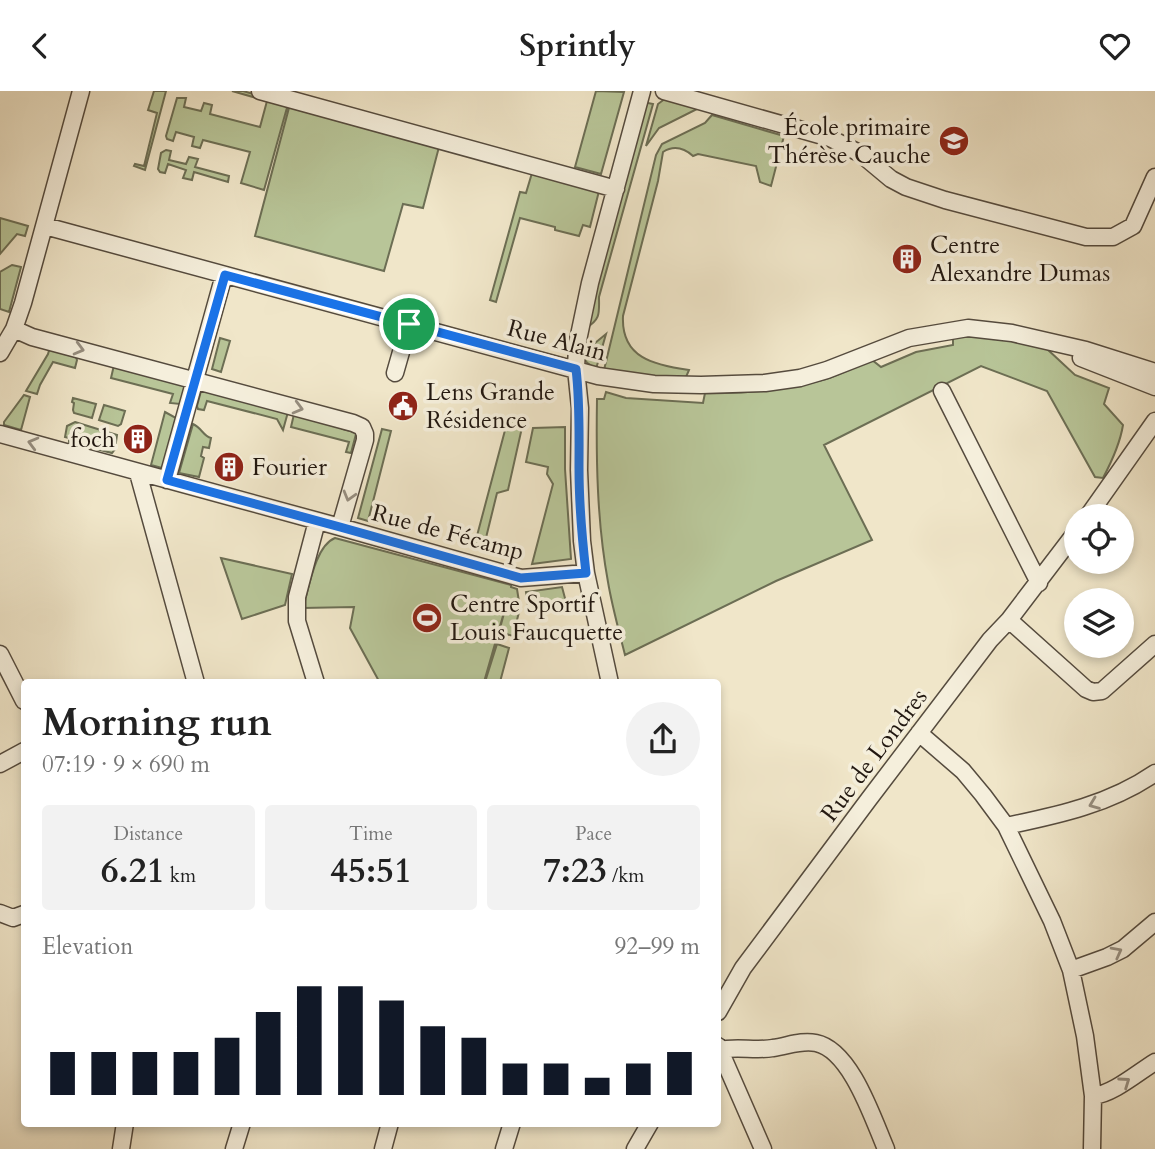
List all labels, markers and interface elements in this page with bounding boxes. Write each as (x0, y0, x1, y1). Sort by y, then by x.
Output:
text: Sprintly (519, 24, 636, 68)
icon: back (21, 27, 59, 65)
icon: heart (1096, 27, 1134, 65)
place label: École primaire Thérèse Cauche (767, 111, 931, 172)
school or university icon: École primaire Thérèse Cauche (937, 124, 971, 158)
place label: Centre Alexandre Dumas (930, 229, 1110, 290)
building icon: Centre Alexandre Dumas (890, 242, 924, 276)
pin (379, 294, 439, 354)
icon: arrive (390, 305, 428, 343)
street label: Rue Alain (504, 311, 610, 370)
one-way arrow (73, 341, 85, 355)
place label: Lens Grande Résidence (426, 376, 555, 437)
public building icon: Lens Grande Résidence (386, 389, 420, 423)
one-way arrow (292, 400, 304, 415)
building icon: foch (121, 422, 155, 456)
place label: foch (71, 423, 115, 456)
one-way arrow (27, 437, 39, 452)
building icon: Fourier (212, 450, 246, 484)
place label: Fourier (252, 451, 327, 484)
one-way arrow (342, 490, 357, 502)
street label: Rue de Fécamp (368, 496, 528, 569)
map controls (1064, 504, 1134, 658)
button: locate (1064, 504, 1134, 574)
place label: Centre Sportif Louis Faucquette (450, 588, 623, 649)
button: layers (1064, 588, 1134, 658)
sports icon: Centre Sportif Louis Faucquette (410, 601, 444, 635)
street label: Rue de Londres (813, 682, 935, 829)
text: Morning run (42, 697, 272, 749)
button: share (626, 702, 700, 776)
text: 07:19 · 9 × 690 m (42, 749, 210, 780)
one-way arrow (1089, 795, 1101, 809)
text: Distance (114, 821, 183, 847)
text: Time (349, 821, 393, 847)
text: Pace (575, 821, 612, 847)
text: 6.21 (101, 847, 165, 895)
text: 45:51 (330, 847, 412, 895)
text: 7:23 (543, 847, 607, 895)
text: km (165, 863, 196, 889)
text: /km (607, 863, 644, 889)
text: Elevation (42, 931, 133, 962)
text: 92–99 m (615, 931, 700, 962)
one-way arrow (1109, 947, 1122, 960)
one-way arrow (1117, 1078, 1130, 1090)

